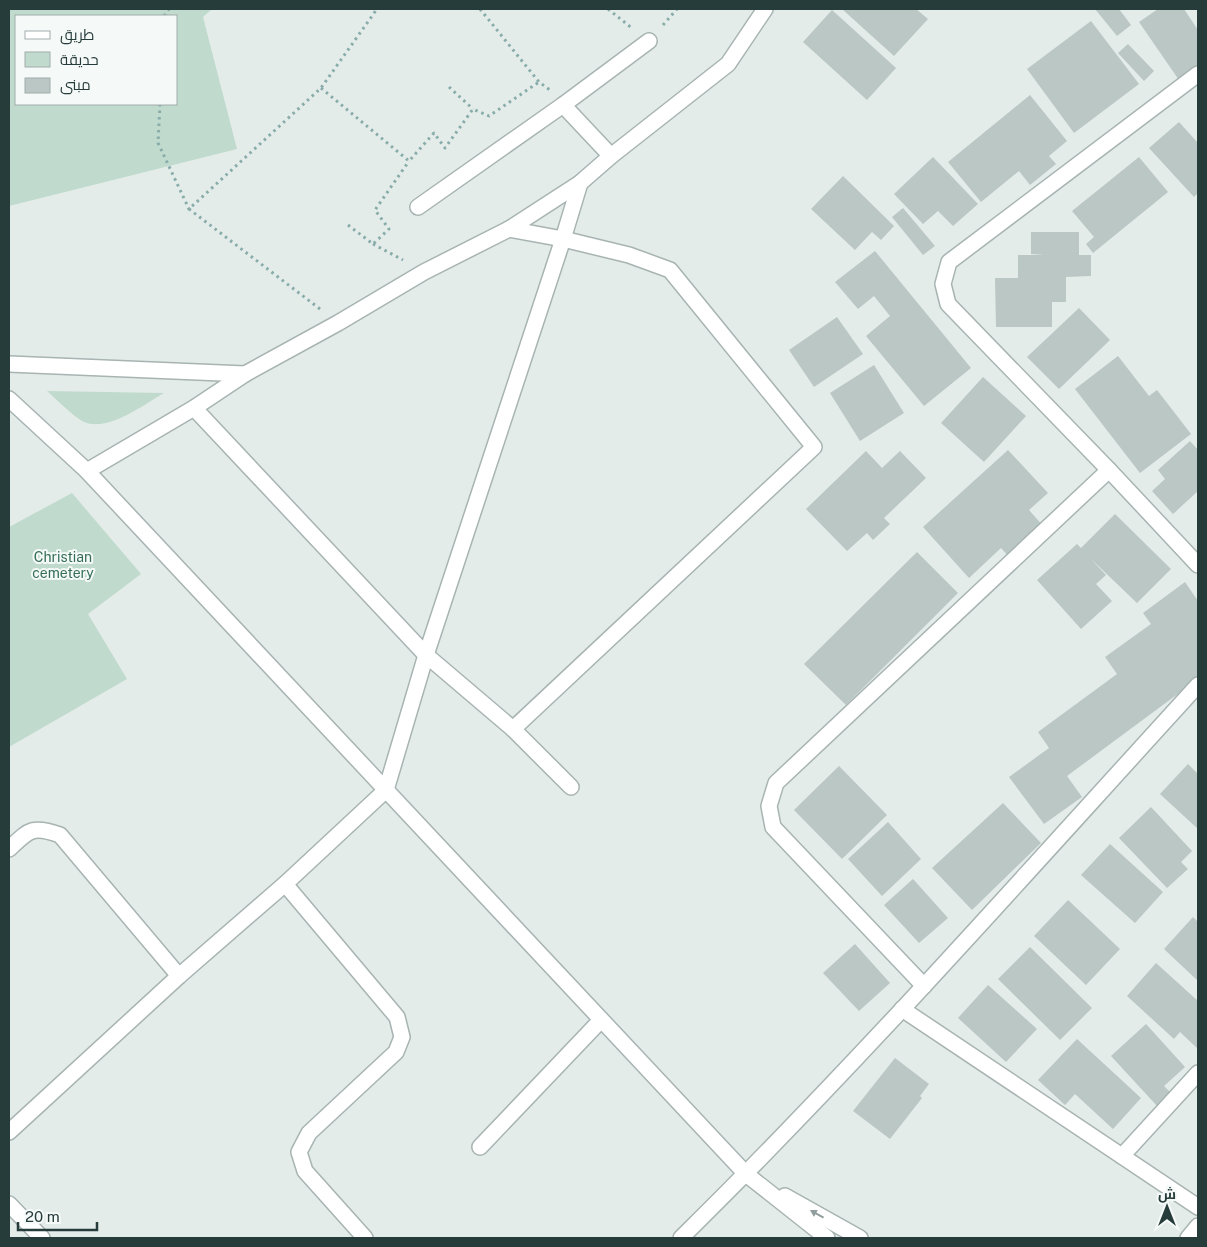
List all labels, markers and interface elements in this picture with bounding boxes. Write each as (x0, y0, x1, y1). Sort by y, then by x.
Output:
legend (15, 15, 178, 105)
text: طريق (60, 26, 94, 45)
text: حديقة (60, 51, 99, 68)
text: مبنى (60, 76, 91, 95)
park label: Christian cemetery (32, 549, 94, 581)
north arrow (1142, 1182, 1192, 1232)
text: ش (1158, 1186, 1176, 1203)
scale bar (18, 1200, 96, 1232)
text: 20 m (25, 1208, 60, 1225)
one-way arrow (810, 1210, 825, 1218)

